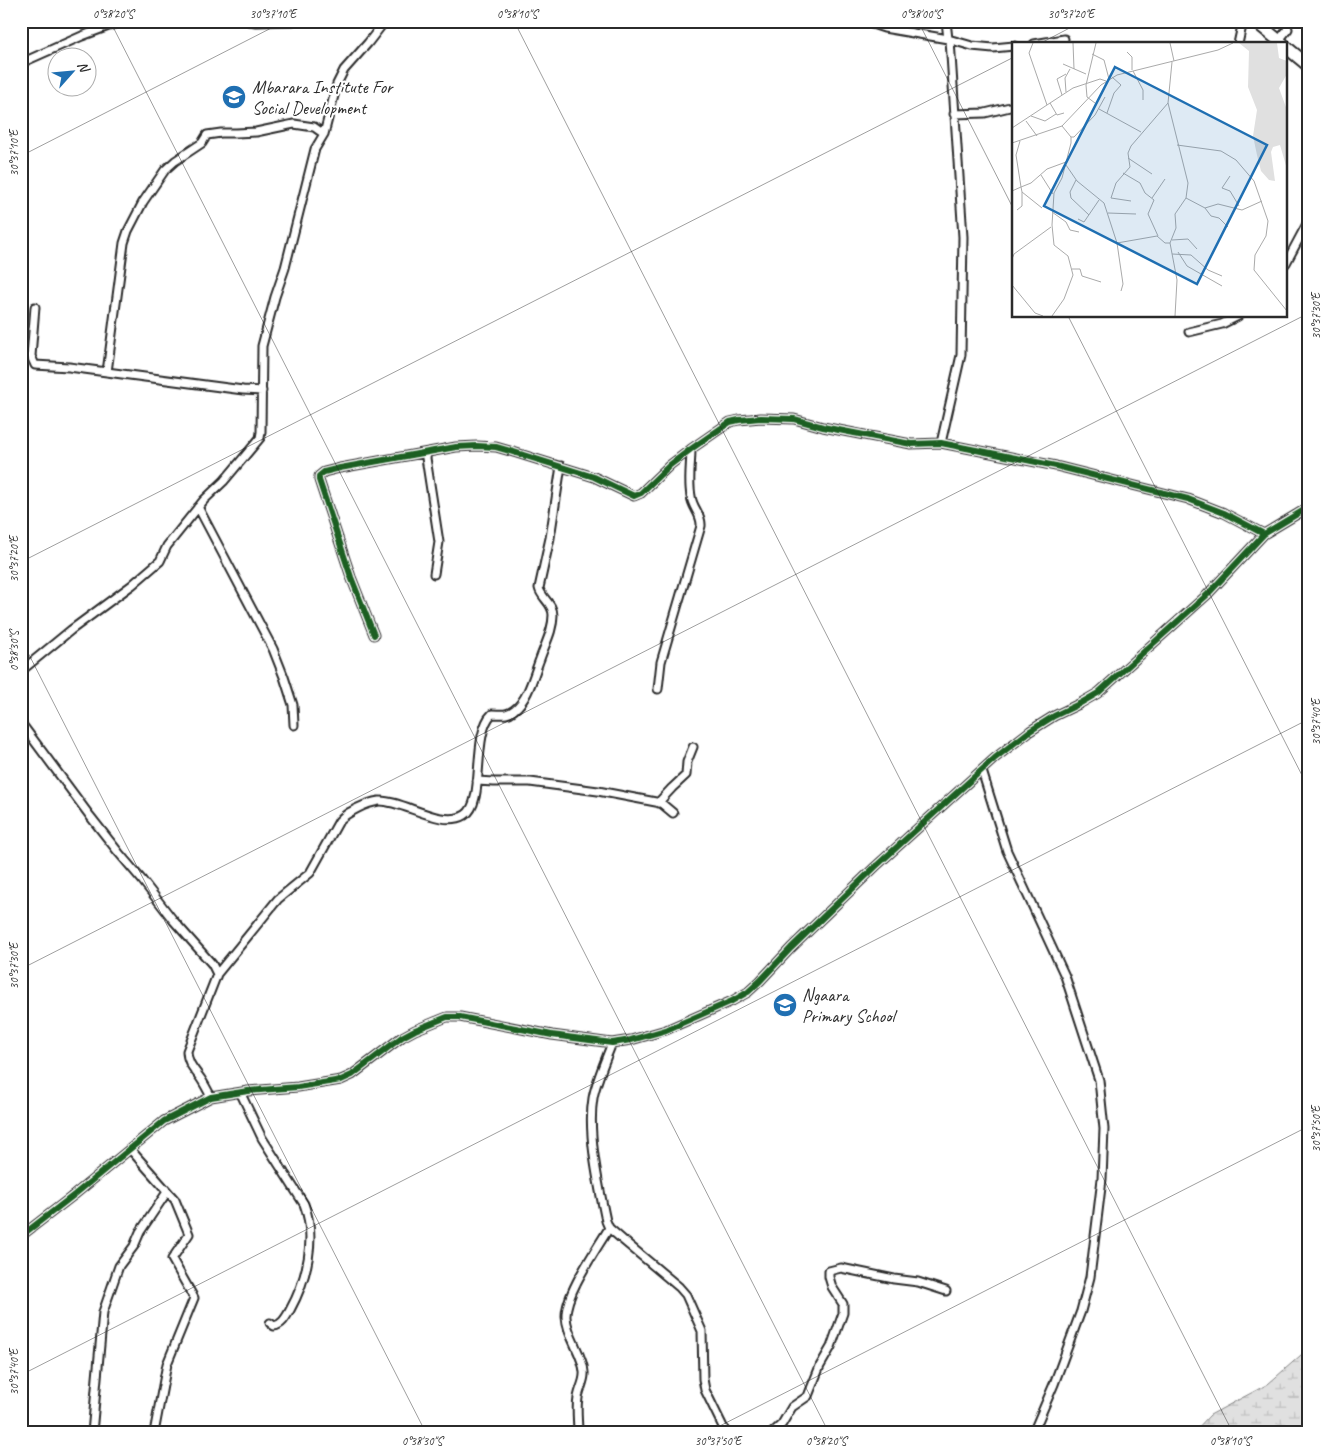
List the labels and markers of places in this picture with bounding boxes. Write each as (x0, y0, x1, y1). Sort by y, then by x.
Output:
place label: Mbarara Institute For Social Development (252, 76, 394, 119)
school or university icon: Mbarara Institute For Social Development (221, 84, 247, 110)
place label: Ngaara Primary School (802, 984, 897, 1027)
school or university icon: Ngaara Primary School (772, 992, 798, 1018)

